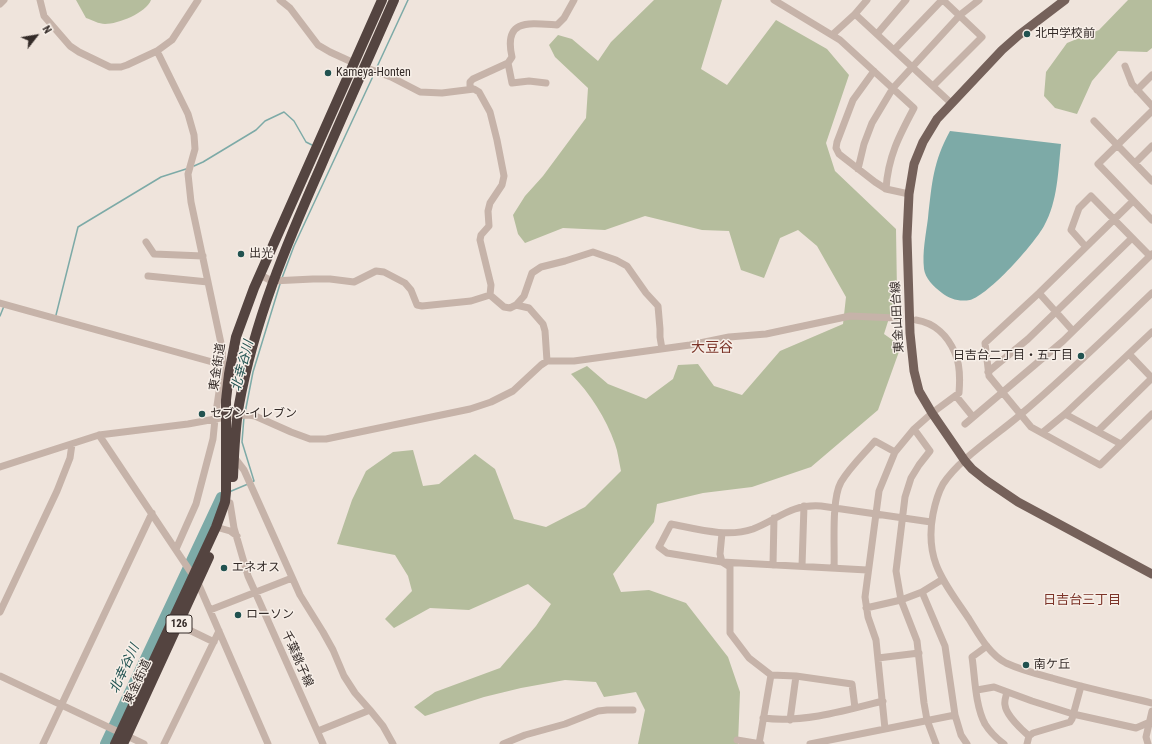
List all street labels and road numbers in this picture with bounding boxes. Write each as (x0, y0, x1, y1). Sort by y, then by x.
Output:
street label: 東金山田台線 (889, 281, 907, 353)
street label: 東金街道 (207, 342, 229, 392)
road number: 126 (166, 615, 192, 633)
street label: 千葉銚子線 (278, 629, 316, 689)
street label: 東金街道 (121, 657, 155, 707)

